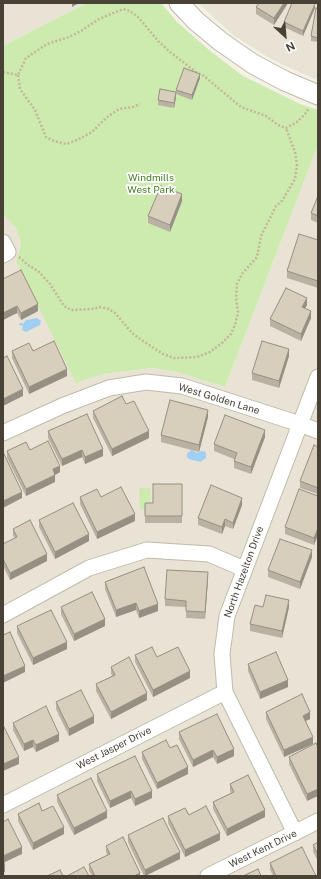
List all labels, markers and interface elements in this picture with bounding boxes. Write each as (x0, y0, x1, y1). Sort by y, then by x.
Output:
north arrow (265, 16, 305, 56)
text: N (284, 40, 297, 54)
park label: Windmills West Park (127, 172, 175, 196)
street label: West Golden Lane (177, 381, 261, 417)
street label: North Hazelton Drive (222, 524, 266, 620)
street label: West Jasper Drive (75, 724, 153, 772)
street label: West Kent Drive (227, 827, 299, 871)

